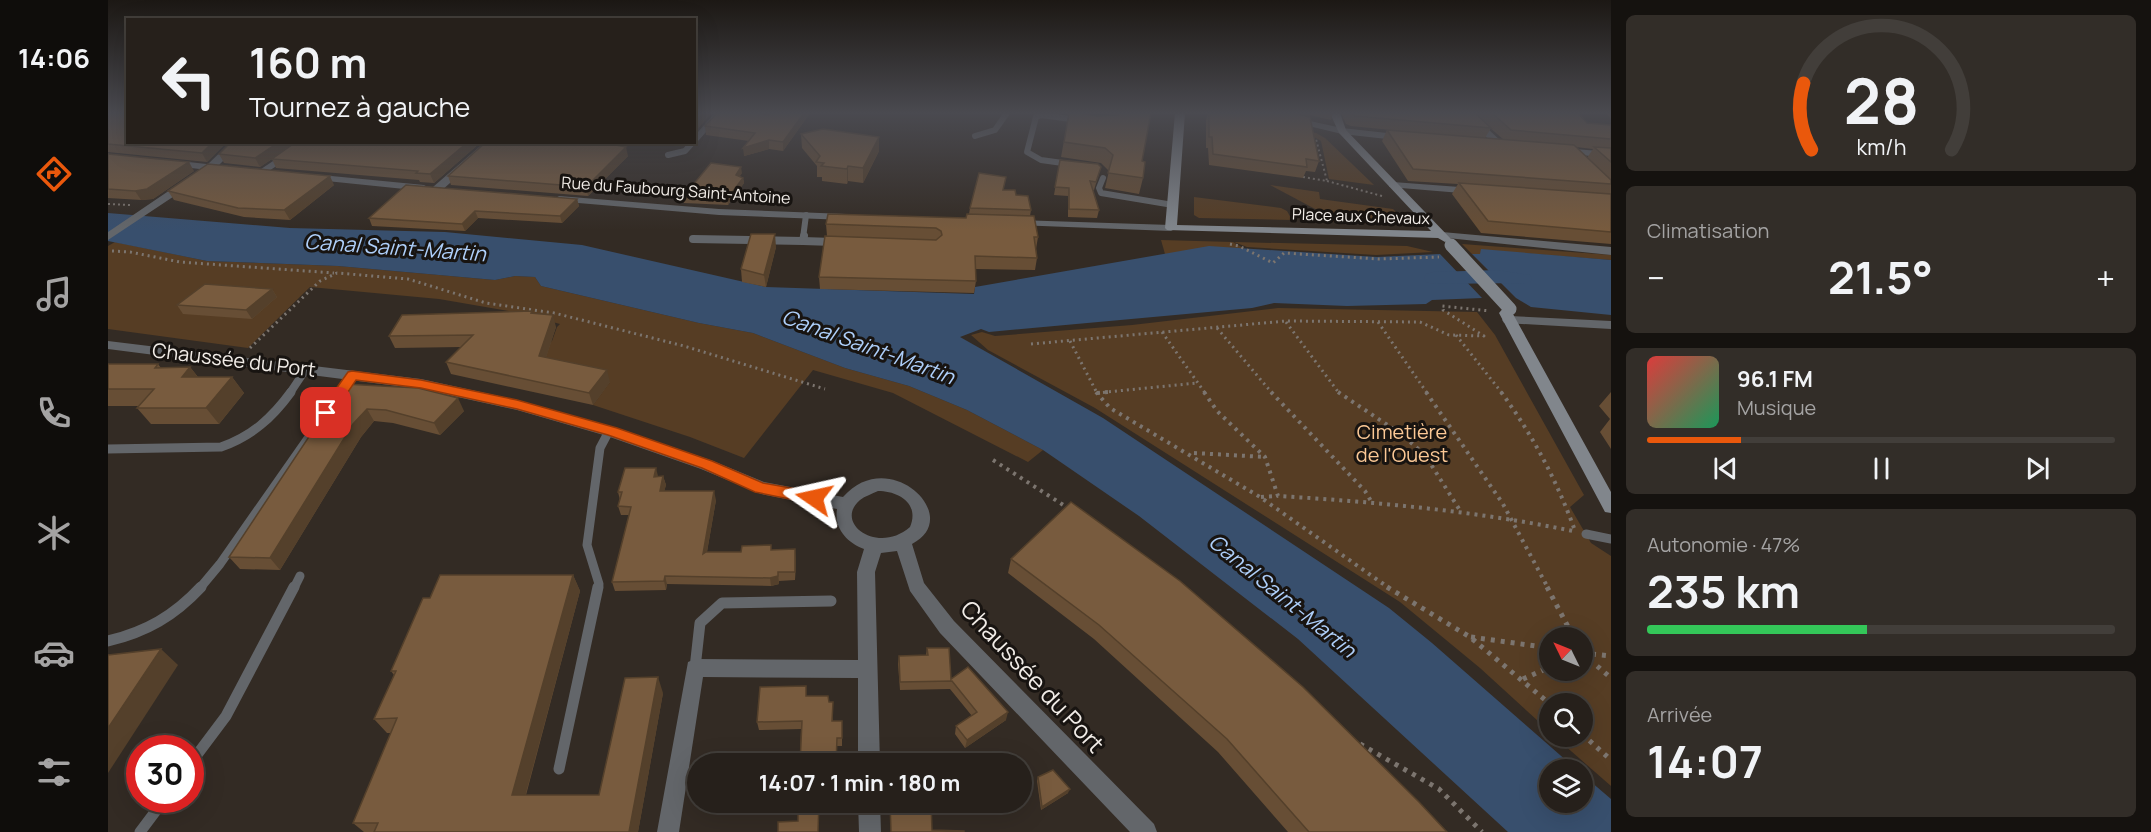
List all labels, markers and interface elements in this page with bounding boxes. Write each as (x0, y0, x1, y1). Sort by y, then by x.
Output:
text: 160 m (249, 33, 367, 91)
text: 14:06 (18, 39, 90, 76)
icon: left (150, 42, 228, 120)
text: 28 (1843, 57, 1919, 143)
text: Tournez à gauche (249, 88, 470, 125)
text: km/h (1856, 132, 1906, 161)
icon: directions (33, 153, 75, 195)
street label: Rue du Faubourg Saint-Antoine (561, 171, 791, 209)
street label: Place aux Chevaux (1292, 203, 1431, 229)
text: Climatisation (1647, 217, 1769, 244)
water label: Canal Saint-Martin (303, 227, 488, 267)
text: 21.5° (1828, 246, 1933, 308)
text: − (1647, 255, 1665, 300)
text: + (2096, 255, 2115, 300)
icon: music (33, 273, 75, 315)
water label: Canal Saint-Martin (778, 302, 960, 391)
street label: Chaussée du Port (151, 336, 317, 383)
text: 96.1 FM (1737, 364, 1813, 394)
pin (300, 387, 351, 438)
icon: phone (33, 392, 75, 434)
text: Musique (1737, 394, 1816, 421)
icon: arrive (309, 396, 342, 429)
park label: Cimetière de l'Ouest (1356, 418, 1448, 468)
icon: previous (1709, 452, 1742, 485)
icon: pause (1865, 452, 1898, 485)
icon: next (2021, 452, 2054, 485)
position arrow (782, 466, 846, 530)
icon: climate (33, 512, 75, 554)
water label: Canal Saint-Martin (1203, 527, 1363, 664)
text: Autonomie · 47% (1647, 531, 1800, 558)
text: 235 km (1647, 560, 1800, 622)
street label: Chaussée du Port (954, 593, 1112, 759)
north arrow (1539, 627, 1593, 681)
map controls (1539, 627, 1593, 813)
icon: car (33, 632, 75, 674)
button: search (1539, 693, 1593, 747)
text: Arrivée (1647, 701, 1712, 728)
text: 14:07 (1647, 730, 1763, 792)
speed limit sign: 30 (126, 735, 204, 813)
icon: filters (33, 751, 75, 793)
button: layers (1539, 759, 1593, 813)
text: 14:07 · 1 min · 180 m (759, 768, 960, 798)

